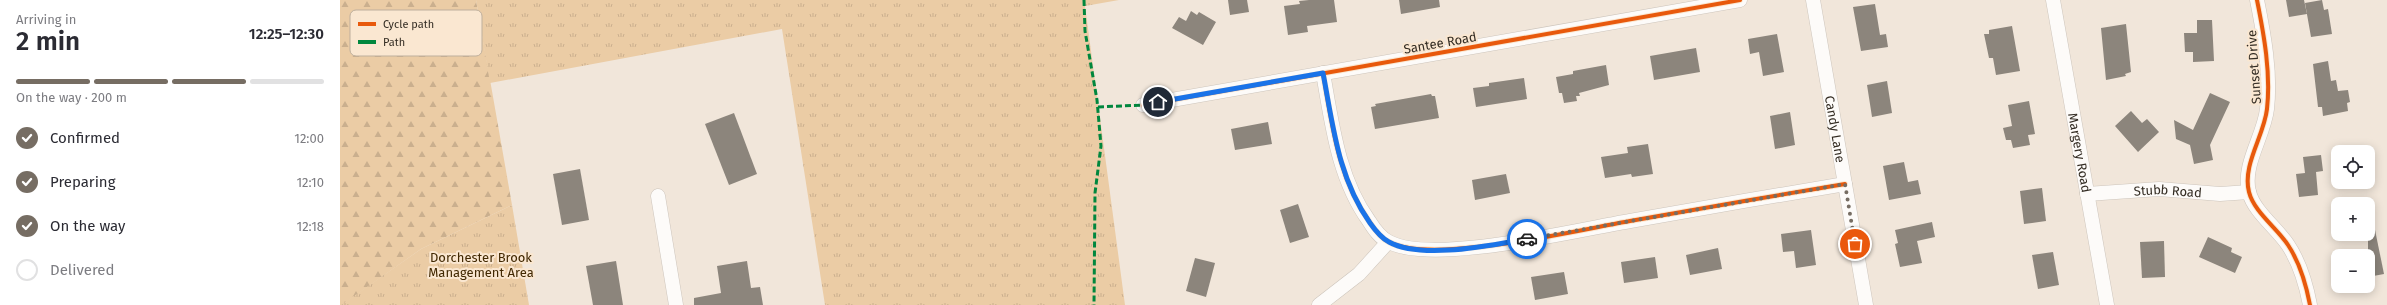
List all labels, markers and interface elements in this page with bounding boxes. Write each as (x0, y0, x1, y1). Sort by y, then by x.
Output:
legend (350, 10, 482, 56)
text: Arriving in (16, 12, 76, 27)
text: Cycle path (383, 18, 434, 31)
text: 12:25–12:30 (249, 25, 324, 43)
text: 2 min (16, 26, 80, 57)
street label: Santee Road (1402, 29, 1478, 57)
street label: Sunset Drive (2244, 30, 2264, 104)
text: Path (383, 36, 405, 49)
pin (1141, 85, 1175, 119)
text: On the way · 200 m (16, 90, 127, 105)
icon: home (1147, 91, 1169, 113)
street label: Candy Lane (1822, 94, 1849, 164)
street label: Margery Road (2066, 112, 2094, 194)
icon: check (16, 127, 38, 149)
text: Confirmed (50, 129, 120, 147)
text: 12:00 (294, 131, 324, 146)
map controls (2331, 145, 2375, 293)
button: locate (2331, 145, 2375, 189)
icon: check (16, 171, 38, 193)
text: Preparing (50, 173, 115, 191)
text: 12:10 (296, 175, 324, 190)
street label: Stubb Road (2133, 181, 2202, 200)
button: + (2331, 197, 2375, 241)
icon: check (16, 215, 38, 237)
text: On the way (50, 217, 125, 235)
text: 12:18 (297, 219, 324, 234)
courier (1507, 219, 1547, 259)
pin (1838, 227, 1872, 261)
icon: car (1516, 228, 1538, 250)
icon: bag (1844, 233, 1866, 255)
button: − (2331, 249, 2375, 293)
park label: Dorchester Brook Management Area (428, 250, 534, 280)
text: Delivered (50, 261, 114, 279)

